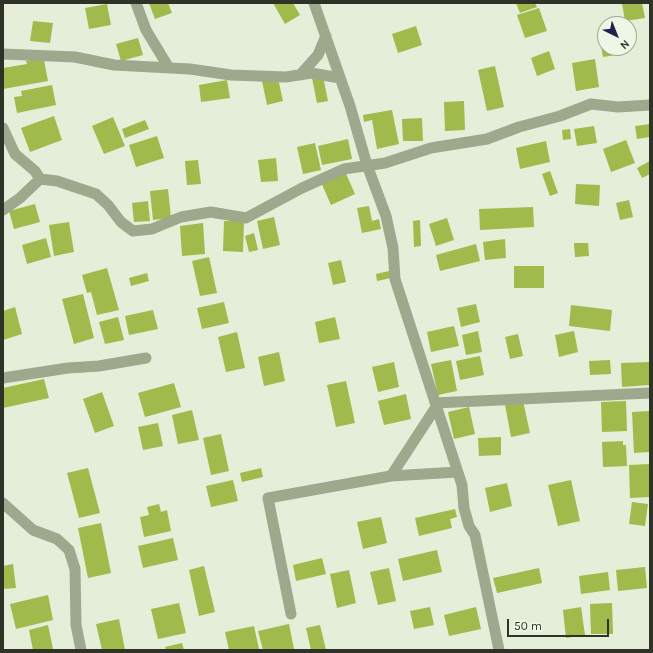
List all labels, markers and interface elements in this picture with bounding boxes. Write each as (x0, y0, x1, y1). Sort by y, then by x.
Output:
north arrow (597, 16, 637, 56)
text: N (618, 37, 632, 52)
scale bar (509, 611, 611, 637)
text: 50 m (514, 619, 542, 633)

